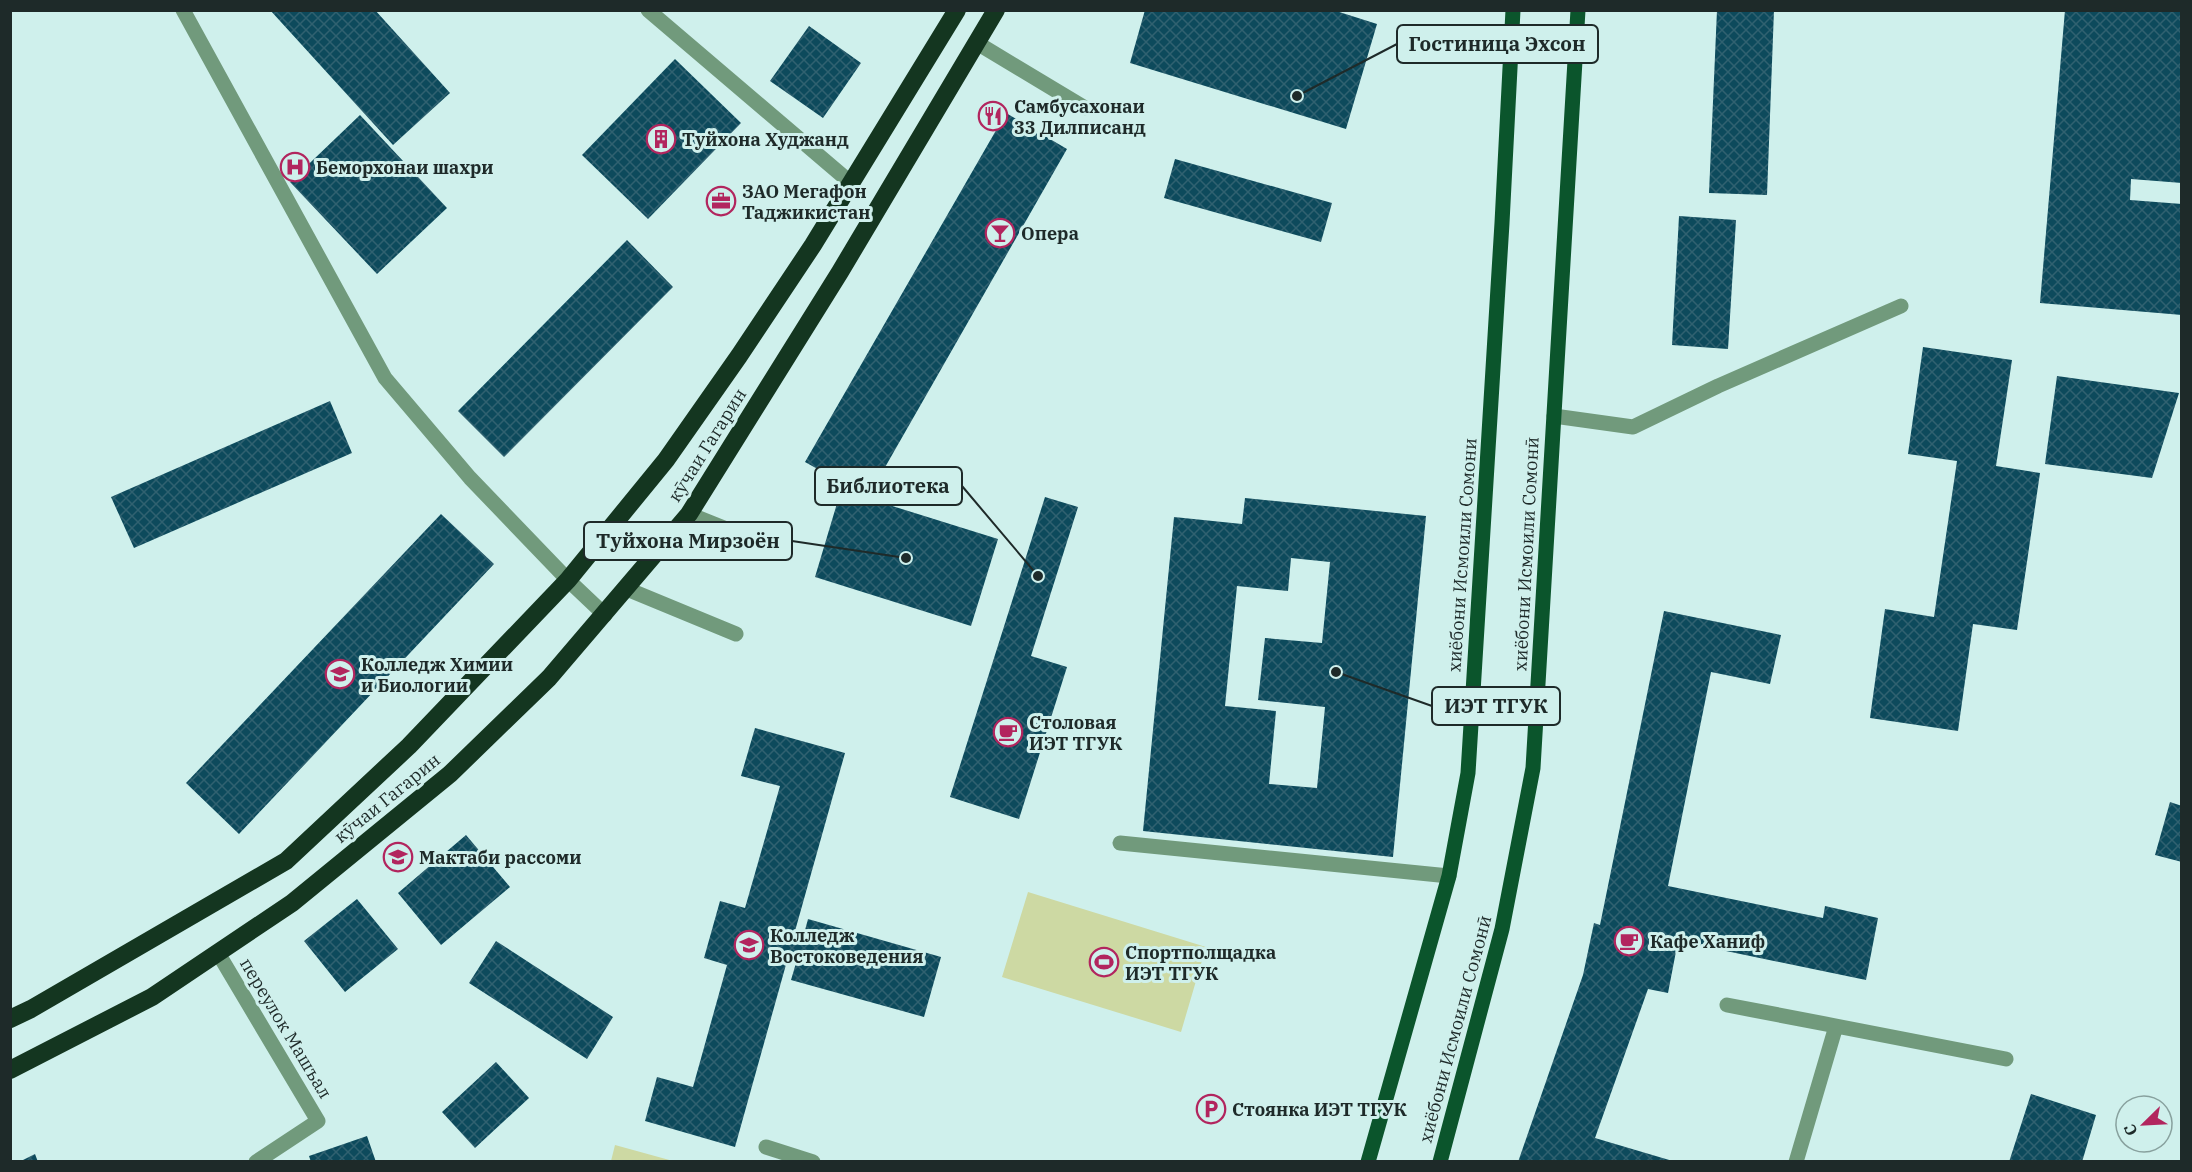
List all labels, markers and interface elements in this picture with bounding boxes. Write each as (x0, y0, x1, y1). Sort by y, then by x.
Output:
callout: Гостиница Эхсон (1397, 25, 1598, 63)
text: Гостиница Эхсон (1408, 30, 1586, 57)
place label: Самбусахонаи 33 Дилписанд (1014, 95, 1146, 139)
restaurant icon: Самбусахонаи 33 Дилписанд (977, 100, 1009, 132)
building icon: Туйхона Худжанд (645, 123, 677, 155)
place label: Туйхона Худжанд (682, 128, 849, 151)
hospital icon: Беморхонаи шахри (279, 151, 311, 183)
place label: Беморхонаи шахри (316, 156, 494, 179)
place label: ЗАО Мегафон Таджикистан (742, 180, 870, 224)
office icon: ЗАО Мегафон Таджикистан (705, 185, 737, 217)
bar icon: Опера (984, 217, 1016, 249)
place label: Опера (1021, 222, 1079, 245)
street label: кӯчаи Гагарин (663, 384, 751, 506)
street label: хиёбони Исмоили Сомонӣ (1508, 436, 1544, 672)
street label: хиёбони Исмоили Сомони (1442, 437, 1482, 673)
callout: Библиотека (815, 467, 962, 505)
text: Библиотека (826, 472, 950, 499)
callout: Туйхона Мирзоён (584, 522, 792, 560)
text: Туйхона Мирзоён (596, 527, 780, 554)
place label: Колледж Химии и Биологии (361, 653, 513, 697)
school or university icon: Колледж Химии и Биологии (324, 658, 356, 690)
callout: ИЭТ ТГУК (1432, 687, 1560, 725)
text: ИЭТ ТГУК (1444, 692, 1548, 719)
place label: Столовая ИЭТ ТГУК (1029, 711, 1123, 755)
cafe icon: Столовая ИЭТ ТГУК (992, 716, 1024, 748)
street label: кӯчаи Гагарин (329, 748, 445, 848)
school or university icon: Мактаби рассоми (382, 841, 414, 873)
place label: Мактаби рассоми (419, 846, 582, 869)
street label: хиёбони Исмоили Сомонӣ (1414, 913, 1496, 1145)
place label: Колледж Востоковедения (770, 924, 923, 968)
cafe icon: Кафе Ханиф (1613, 925, 1645, 957)
school or university icon: Колледж Востоковедения (733, 929, 765, 961)
place label: Кафе Ханиф (1650, 930, 1765, 953)
place label: Спортполщадка ИЭТ ТГУК (1125, 941, 1276, 985)
sports icon: Спортполщадка ИЭТ ТГУК (1088, 946, 1120, 978)
street label: переулок Машъал (235, 953, 337, 1103)
parking icon: Стоянка ИЭТ ТГУК (1195, 1093, 1227, 1125)
north arrow (2114, 1094, 2174, 1154)
place label: Стоянка ИЭТ ТГУК (1232, 1098, 1408, 1121)
text: С (2119, 1121, 2142, 1139)

